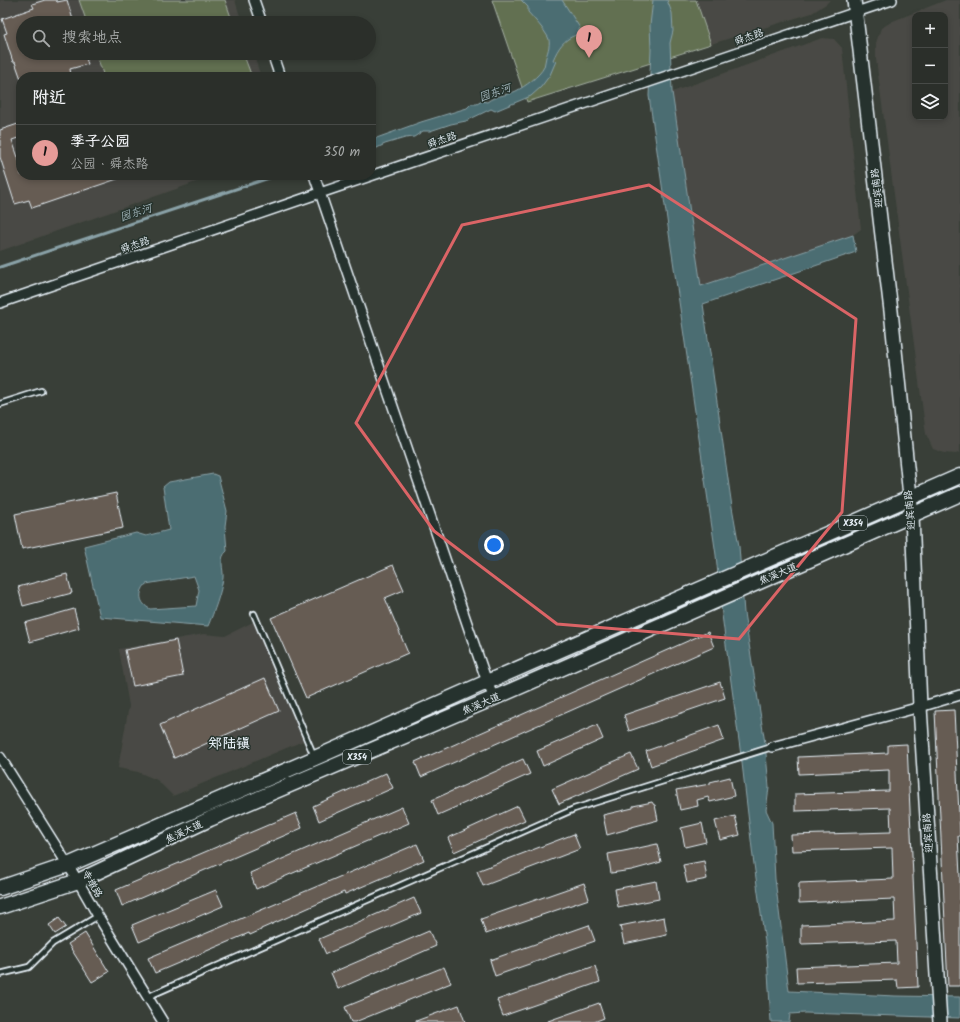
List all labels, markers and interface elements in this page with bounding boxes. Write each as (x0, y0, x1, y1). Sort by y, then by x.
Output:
map controls (912, 12, 948, 120)
button: + (912, 12, 948, 48)
search box (16, 16, 376, 60)
pin: 1 (576, 25, 602, 58)
street label: 舜杰路 (732, 25, 766, 49)
text: 搜索地点 (62, 26, 122, 50)
icon: search (30, 27, 52, 49)
button: − (912, 48, 948, 84)
water label: 园东河 (476, 78, 515, 107)
button: layers (912, 84, 948, 120)
text: 附近 (32, 85, 66, 112)
street label: 舜杰路 (425, 128, 459, 152)
text: 季子公园 (70, 130, 130, 154)
text: 1 (43, 142, 47, 163)
text: 350 m (324, 142, 360, 163)
text: 公园 · 舜杰路 (70, 154, 149, 175)
street label: 迎宾南路 (867, 167, 887, 209)
water label: 园东河 (118, 199, 156, 227)
street label: 舜杰路 (118, 233, 152, 257)
street label: 迎宾南路 (900, 489, 920, 531)
road number: X354 (839, 516, 867, 530)
your location (484, 535, 504, 555)
street label: 焦溪大道 (756, 559, 800, 589)
street label: 焦溪大道 (459, 689, 503, 719)
district label: 郑陆镇 (208, 733, 250, 755)
road number: X354 (343, 750, 371, 764)
street label: 迎宾南路 (919, 812, 937, 854)
street label: 焦溪大道 (162, 816, 206, 848)
street label: 寺墩路 (78, 867, 106, 901)

